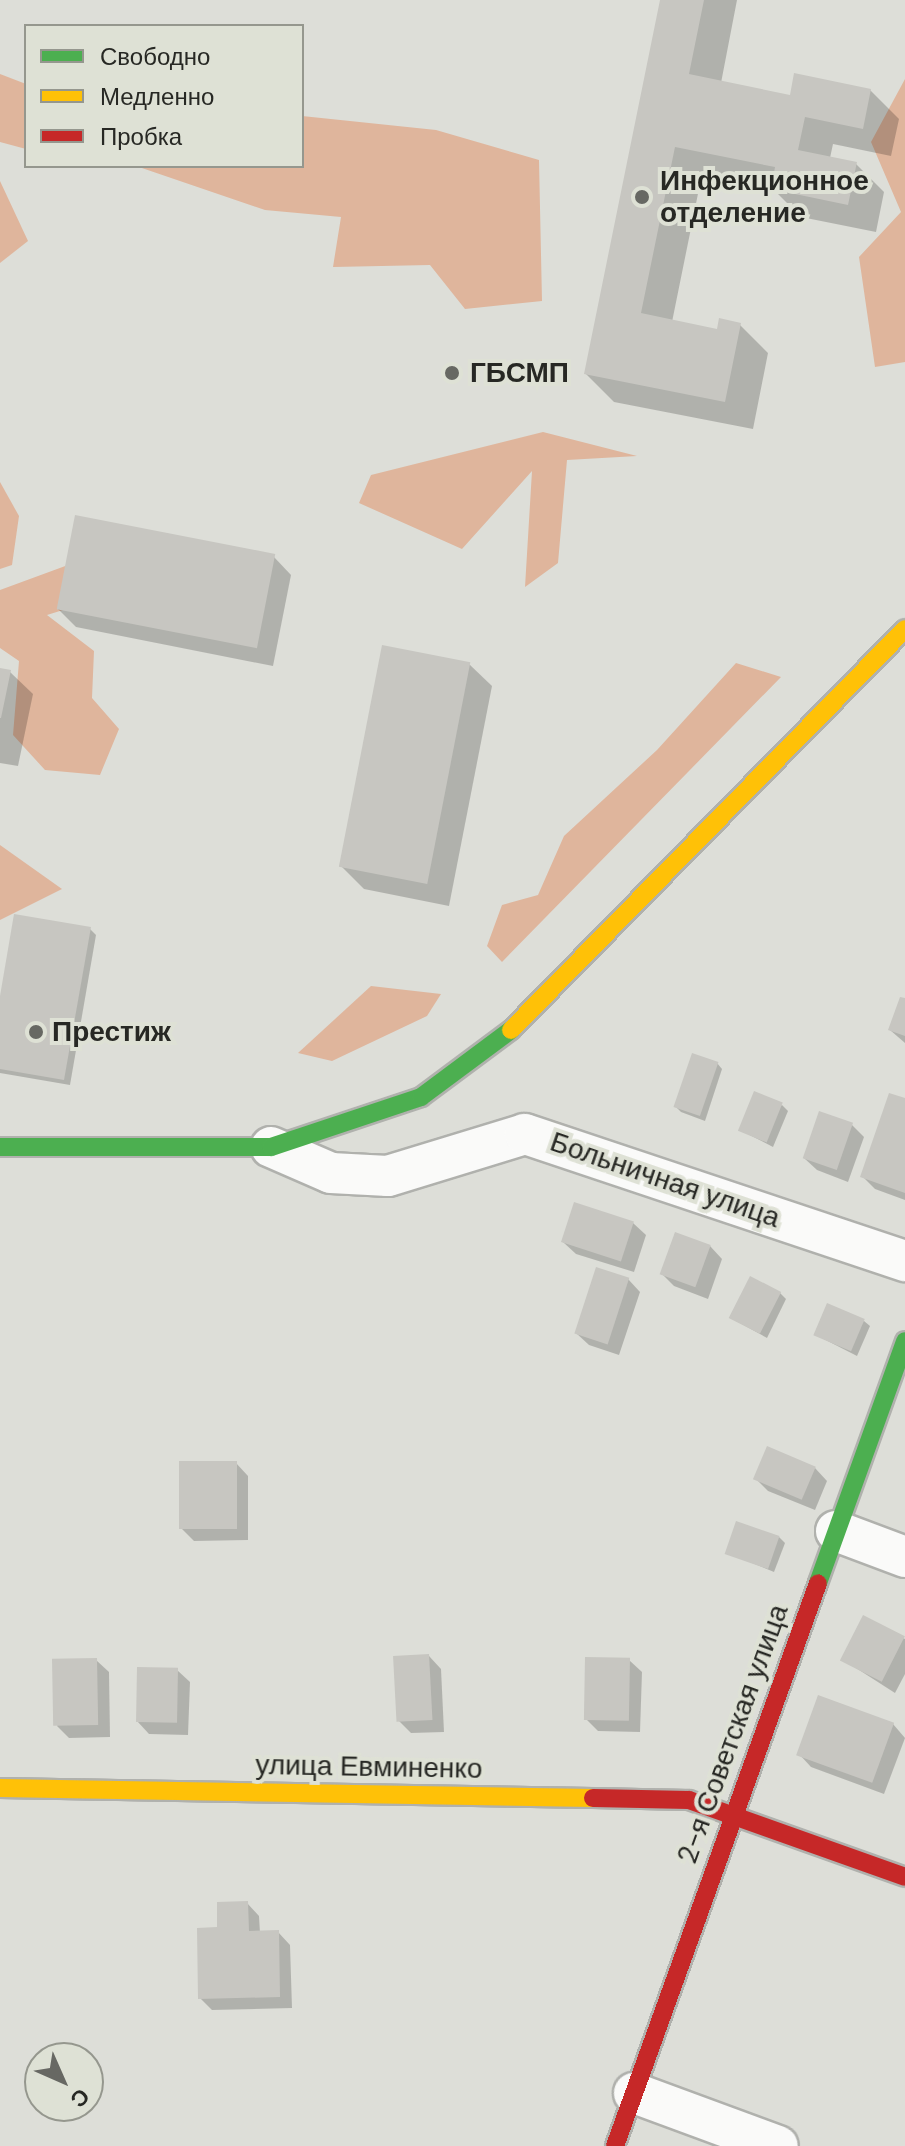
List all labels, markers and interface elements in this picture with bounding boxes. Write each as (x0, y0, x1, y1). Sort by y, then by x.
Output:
legend (24, 24, 304, 168)
text: Свободно (100, 41, 210, 72)
text: Медленно (100, 81, 214, 112)
text: Пробка (100, 121, 182, 152)
place label: Инфекционное отделение (660, 164, 869, 230)
marker: Инфекционное отделение (631, 186, 653, 208)
place label: ГБСМП (470, 356, 569, 390)
marker: ГБСМП (441, 362, 463, 384)
place label: Престиж (52, 1015, 171, 1049)
marker: Престиж (27, 1023, 45, 1041)
street label: Больничная улица (546, 1125, 784, 1235)
street label: 2-я Советская улица (670, 1600, 796, 1868)
street label: улица Евминенко (255, 1748, 483, 1786)
north arrow (24, 2042, 104, 2122)
text: С (64, 2082, 96, 2114)

